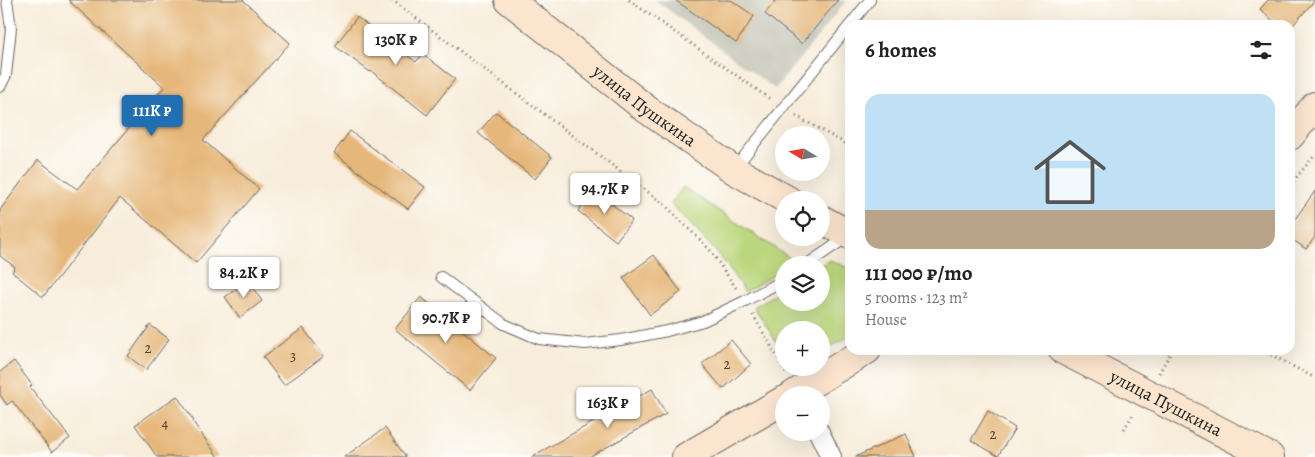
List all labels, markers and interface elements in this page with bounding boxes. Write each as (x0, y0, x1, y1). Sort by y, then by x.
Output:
pin: 130K ₽ (355, 23, 437, 66)
text: 130K ₽ (375, 29, 417, 51)
text: 6 homes (865, 36, 937, 64)
icon: filters (1247, 36, 1275, 64)
street label: улица Пушкина (587, 59, 702, 153)
pin: 111K ₽ (111, 94, 193, 137)
text: 111K ₽ (133, 100, 171, 122)
north arrow (775, 126, 830, 181)
map controls (775, 126, 830, 441)
icon: home (1025, 127, 1115, 217)
pin: 94.7K ₽ (559, 172, 651, 215)
text: 94.7K ₽ (581, 178, 629, 200)
button: locate (775, 191, 830, 246)
pin: 84.2K ₽ (198, 256, 290, 299)
button: layers (775, 256, 830, 311)
text: 111 000 ₽/mo (865, 259, 973, 287)
text: 84.2K ₽ (220, 262, 268, 284)
text: 5 rooms · 123 m² (865, 287, 968, 309)
pin: 90.7K ₽ (400, 302, 492, 344)
text: 90.7K ₽ (422, 307, 470, 329)
text: House (865, 309, 907, 331)
button: + (775, 321, 830, 376)
house number: 2 (144, 338, 152, 358)
house number: 3 (290, 346, 296, 366)
house number: 2 (723, 354, 731, 374)
street label: улица Пушкина (1105, 364, 1227, 443)
pin: 163K ₽ (567, 386, 649, 429)
button: − (775, 386, 830, 441)
text: 163K ₽ (587, 392, 629, 414)
house number: 4 (162, 413, 169, 433)
house number: 2 (989, 424, 997, 444)

